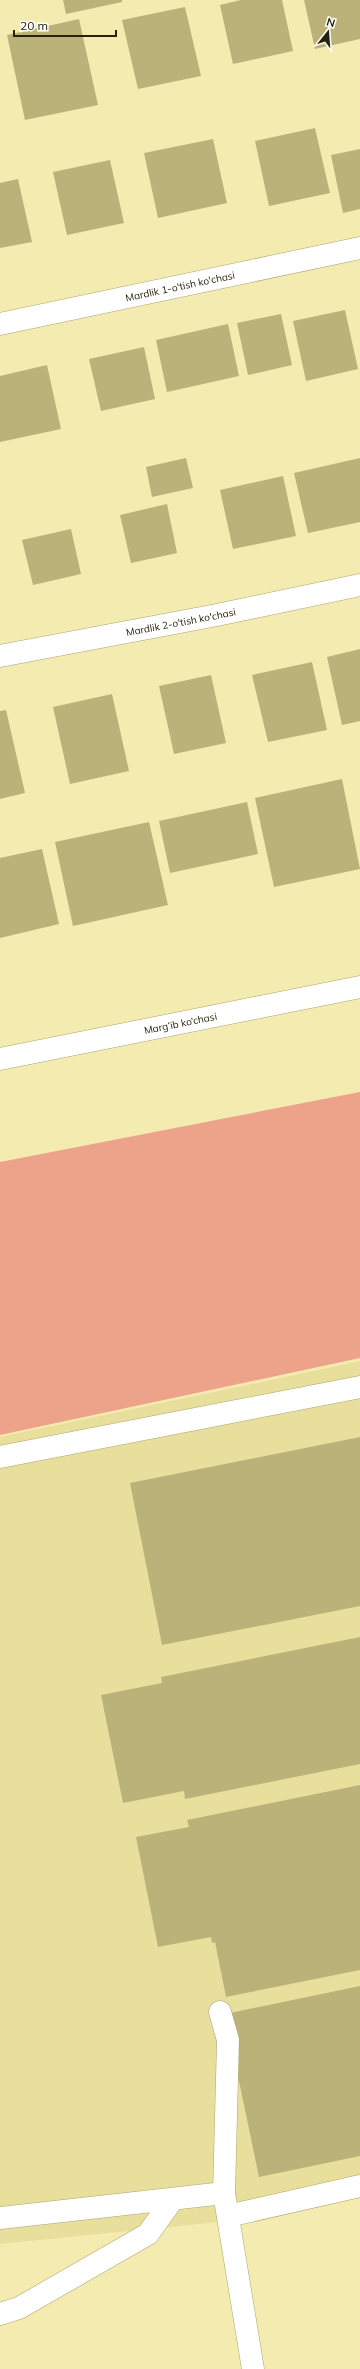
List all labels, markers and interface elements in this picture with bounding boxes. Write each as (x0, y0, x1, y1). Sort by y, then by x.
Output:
scale bar (14, 12, 116, 38)
north arrow (308, 12, 348, 52)
text: N (325, 15, 337, 30)
text: 20 m (20, 18, 48, 33)
street label: Mardlik 1-o'tish ko'chasi (124, 269, 236, 304)
street label: Mardlik 2-o'tish ko'chasi (125, 605, 237, 639)
street label: Marg‘ib ko‘chasi (143, 1010, 218, 1037)

